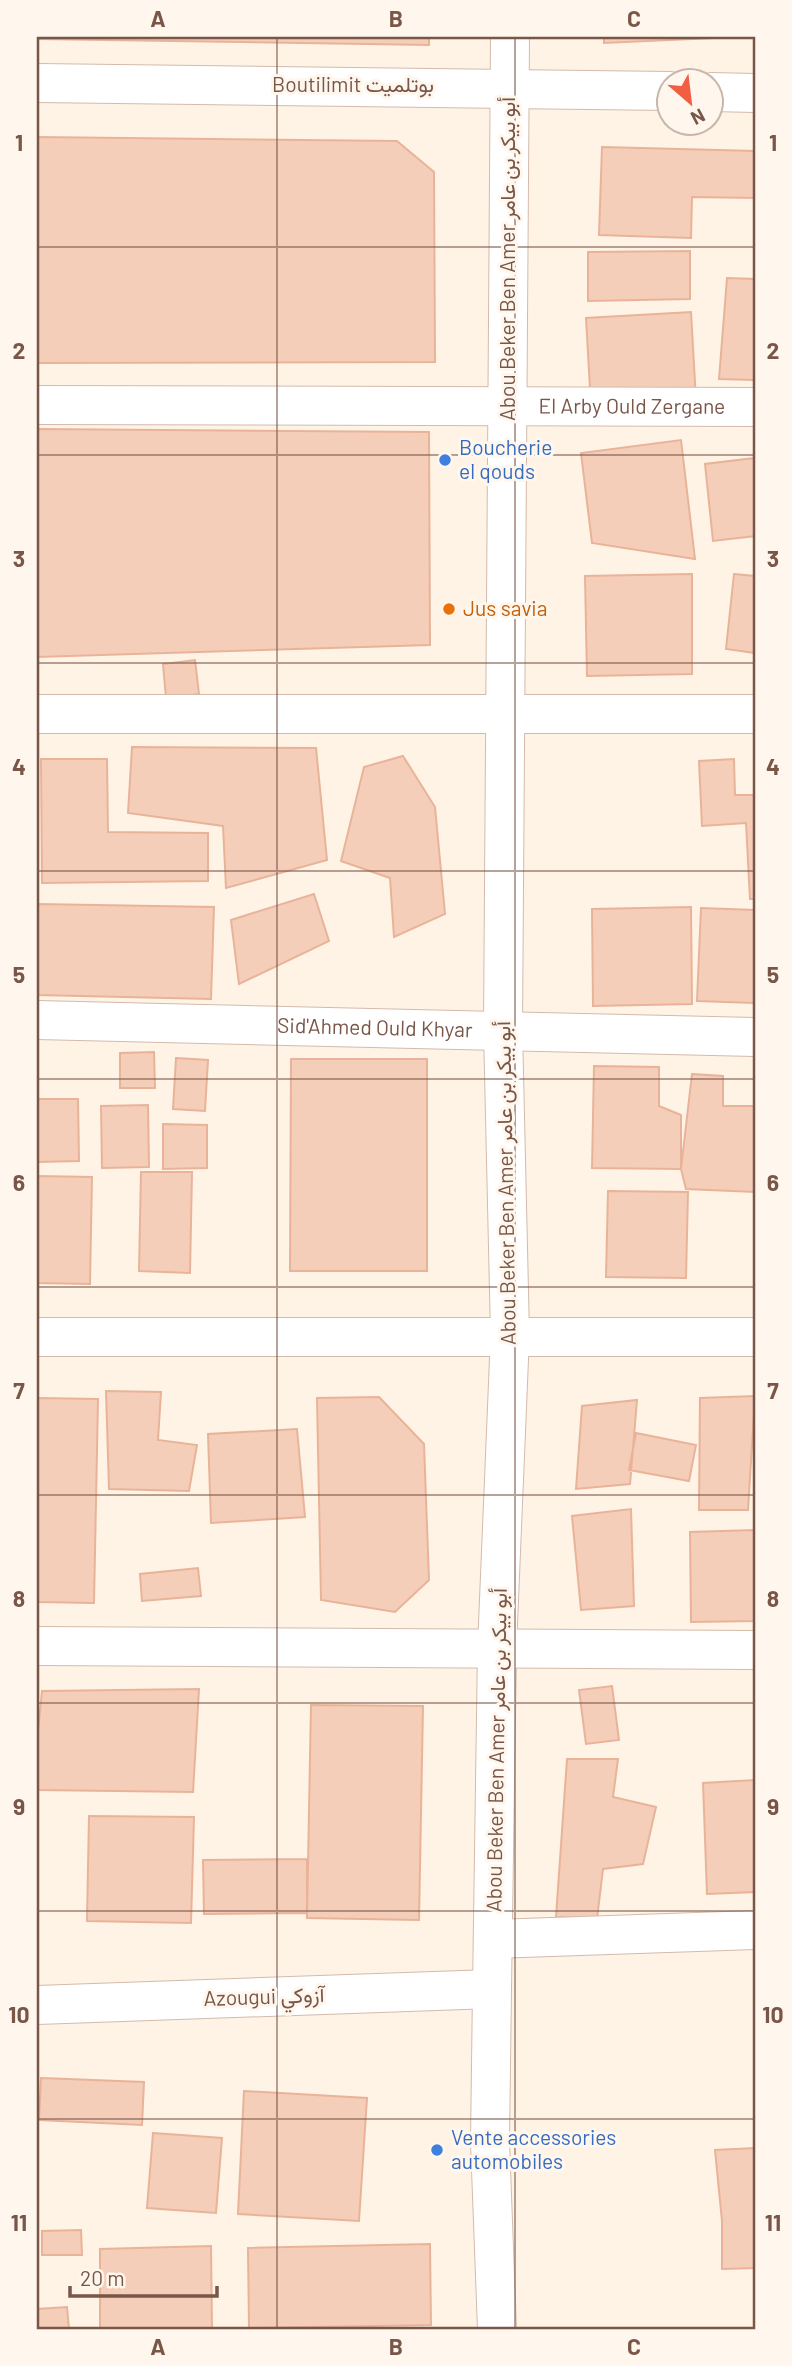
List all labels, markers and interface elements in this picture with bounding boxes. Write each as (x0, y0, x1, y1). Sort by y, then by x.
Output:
text: A (150, 4, 166, 32)
text: B (389, 4, 403, 32)
text: C (627, 4, 641, 32)
north arrow (656, 66, 726, 136)
street label: Boutilimit بوتلميت (272, 71, 434, 98)
street label: Abou Beker Ben Amer أبو بيكر بن عامر (494, 97, 521, 421)
text: N (687, 104, 709, 131)
text: 1 (15, 128, 23, 156)
text: 1 (769, 128, 777, 156)
text: 2 (13, 336, 25, 364)
text: 2 (767, 336, 779, 364)
street label: El Arby Ould Zergane (539, 392, 725, 418)
place label: Boucherie el qouds (459, 434, 552, 483)
marker: Boucherie el qouds (437, 452, 453, 468)
text: 3 (13, 544, 25, 572)
text: 3 (767, 544, 779, 572)
place label: Jus savia (463, 595, 547, 620)
marker: Jus savia (441, 601, 457, 617)
text: 4 (12, 752, 26, 780)
text: 4 (766, 752, 780, 780)
text: 5 (13, 960, 25, 988)
text: 5 (767, 960, 779, 988)
street label: Sid'Ahmed Ould Khyar (277, 1012, 473, 1041)
street label: Abou Beker Ben Amer أبو بيكر بن عامر (489, 1021, 522, 1345)
text: 6 (13, 1168, 25, 1196)
text: 6 (767, 1168, 779, 1196)
text: 7 (13, 1376, 25, 1404)
text: 7 (767, 1376, 779, 1404)
text: 8 (13, 1584, 25, 1612)
text: 8 (767, 1584, 779, 1612)
street label: Abou Beker Ben Amer أبو بيكر بن عامر (480, 1588, 513, 1912)
text: 9 (13, 1792, 25, 1820)
text: 9 (767, 1792, 779, 1820)
street label: Azougui آزوكي (203, 1981, 327, 2016)
text: 10 (8, 2000, 30, 2028)
text: 10 (762, 2000, 784, 2028)
place label: Vente accessories automobiles (451, 2124, 616, 2173)
marker: Vente accessories automobiles (429, 2142, 445, 2158)
text: 11 (11, 2208, 27, 2236)
text: 11 (765, 2208, 781, 2236)
scale bar (70, 2254, 217, 2298)
text: 20 m (80, 2265, 125, 2290)
text: A (150, 2332, 166, 2360)
text: B (389, 2332, 403, 2360)
text: C (627, 2332, 641, 2360)

